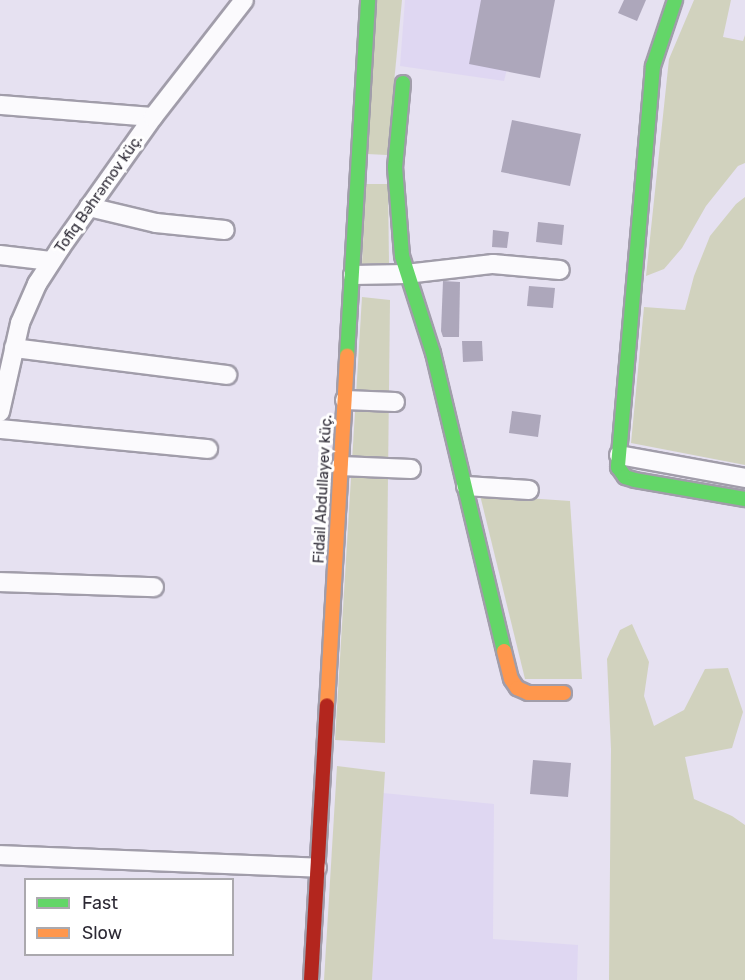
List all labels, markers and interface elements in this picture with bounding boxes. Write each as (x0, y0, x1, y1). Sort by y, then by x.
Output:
street label: Tofiq Bəhrəmov küç. (51, 131, 147, 257)
street label: Fidail Abdullayev küç. (310, 414, 336, 564)
legend (24, 878, 234, 956)
text: Fast (82, 892, 118, 914)
text: Slow (82, 922, 122, 944)

